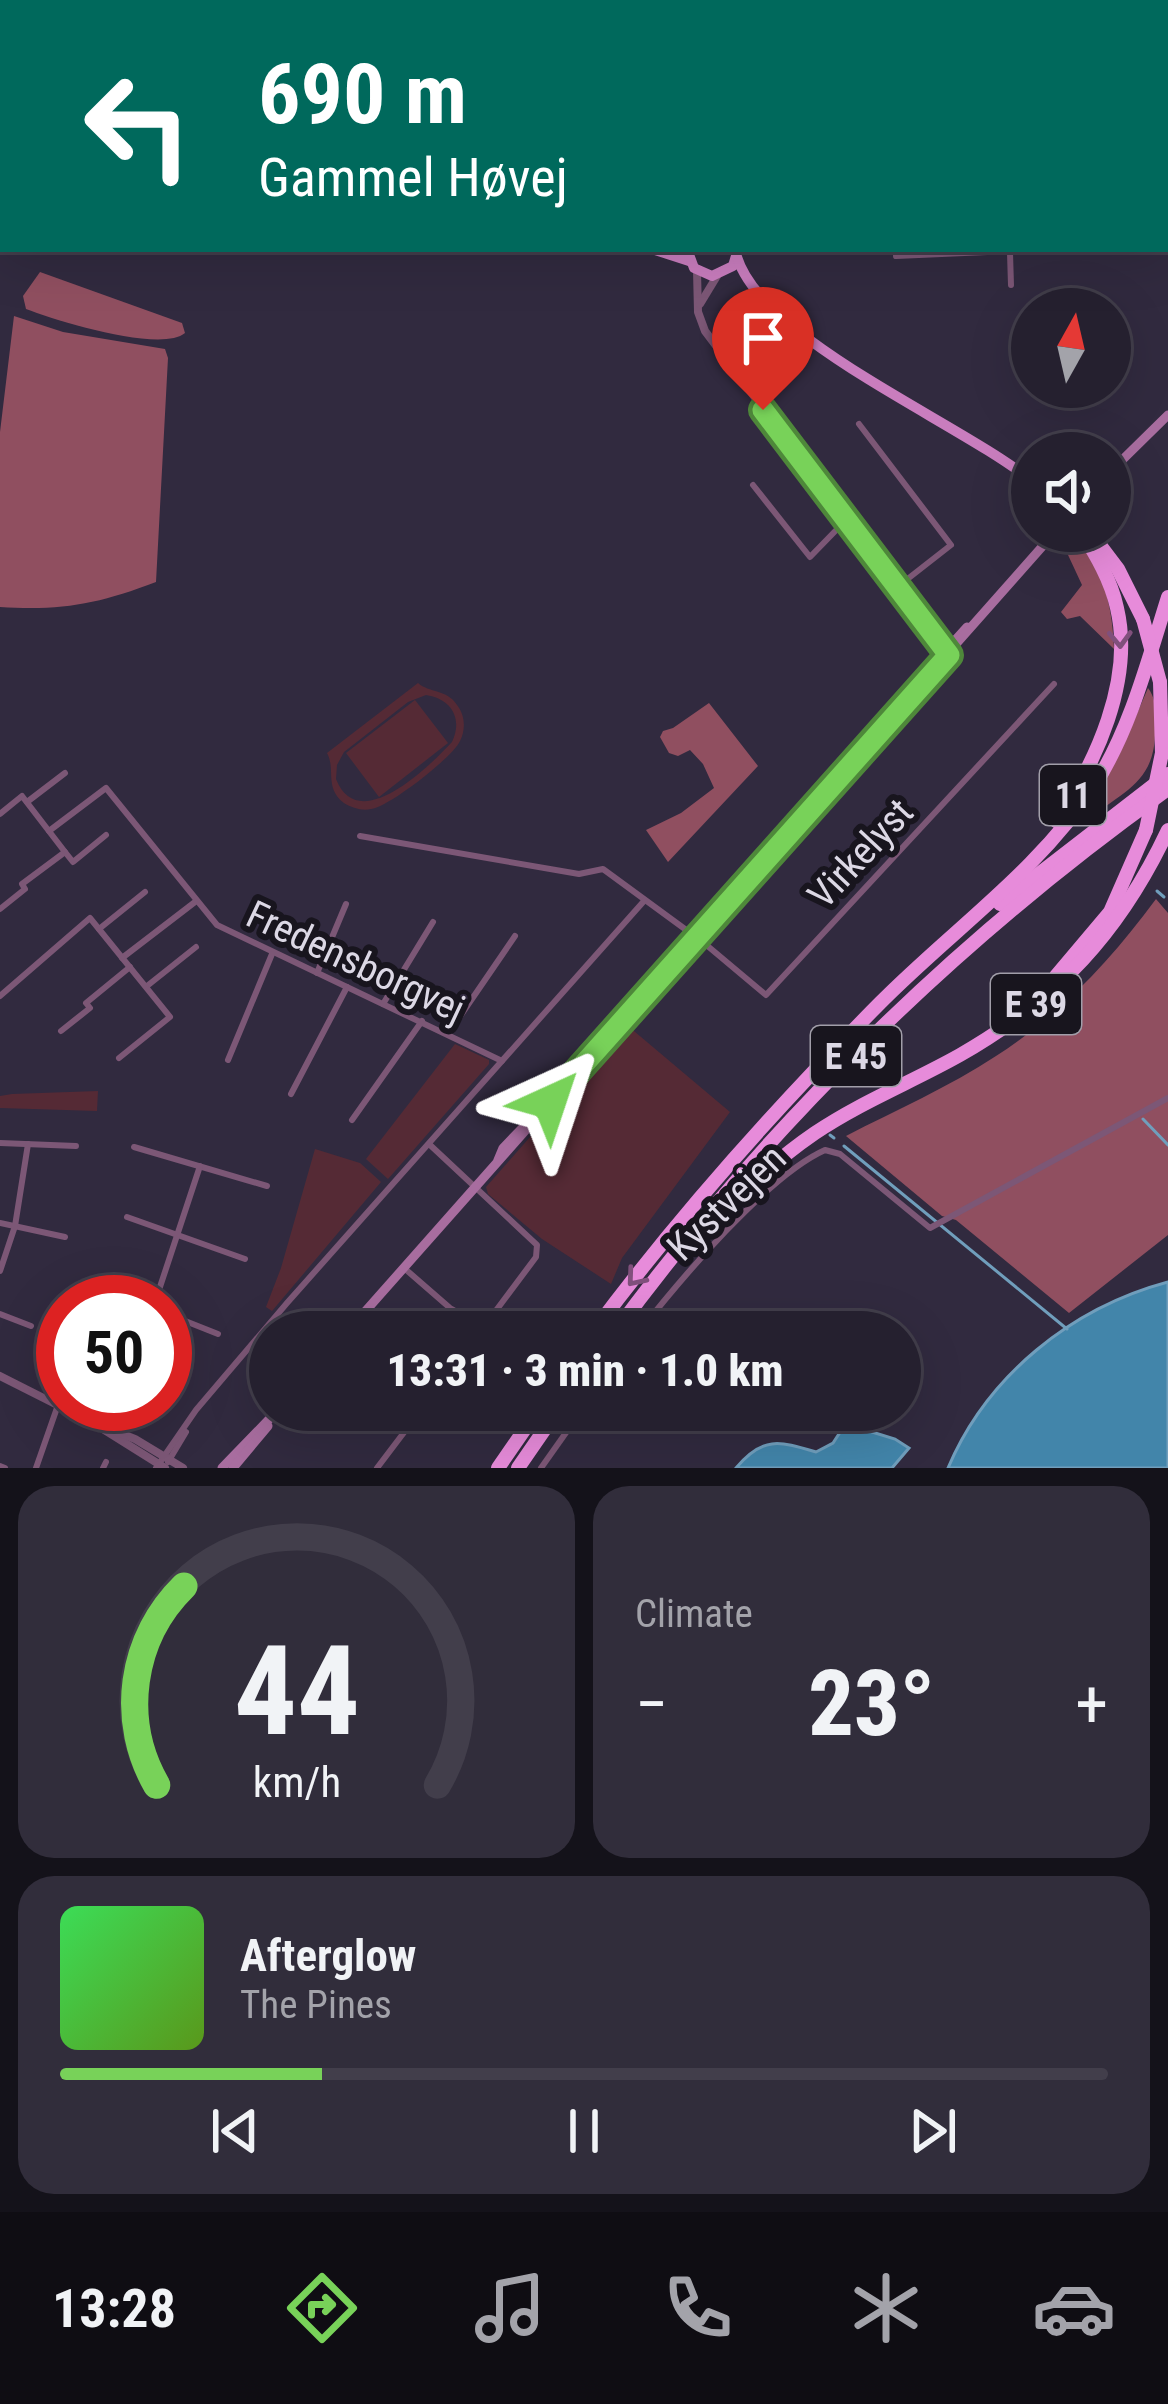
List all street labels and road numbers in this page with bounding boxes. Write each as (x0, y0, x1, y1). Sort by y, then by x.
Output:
road number: 11 (1040, 765, 1106, 825)
street label: Virkelyst (799, 789, 923, 918)
street label: Fredensborgvej (239, 891, 472, 1032)
road number: E 39 (991, 974, 1081, 1034)
road number: E 45 (811, 1026, 901, 1086)
street label: Kystvejen (658, 1135, 795, 1270)

